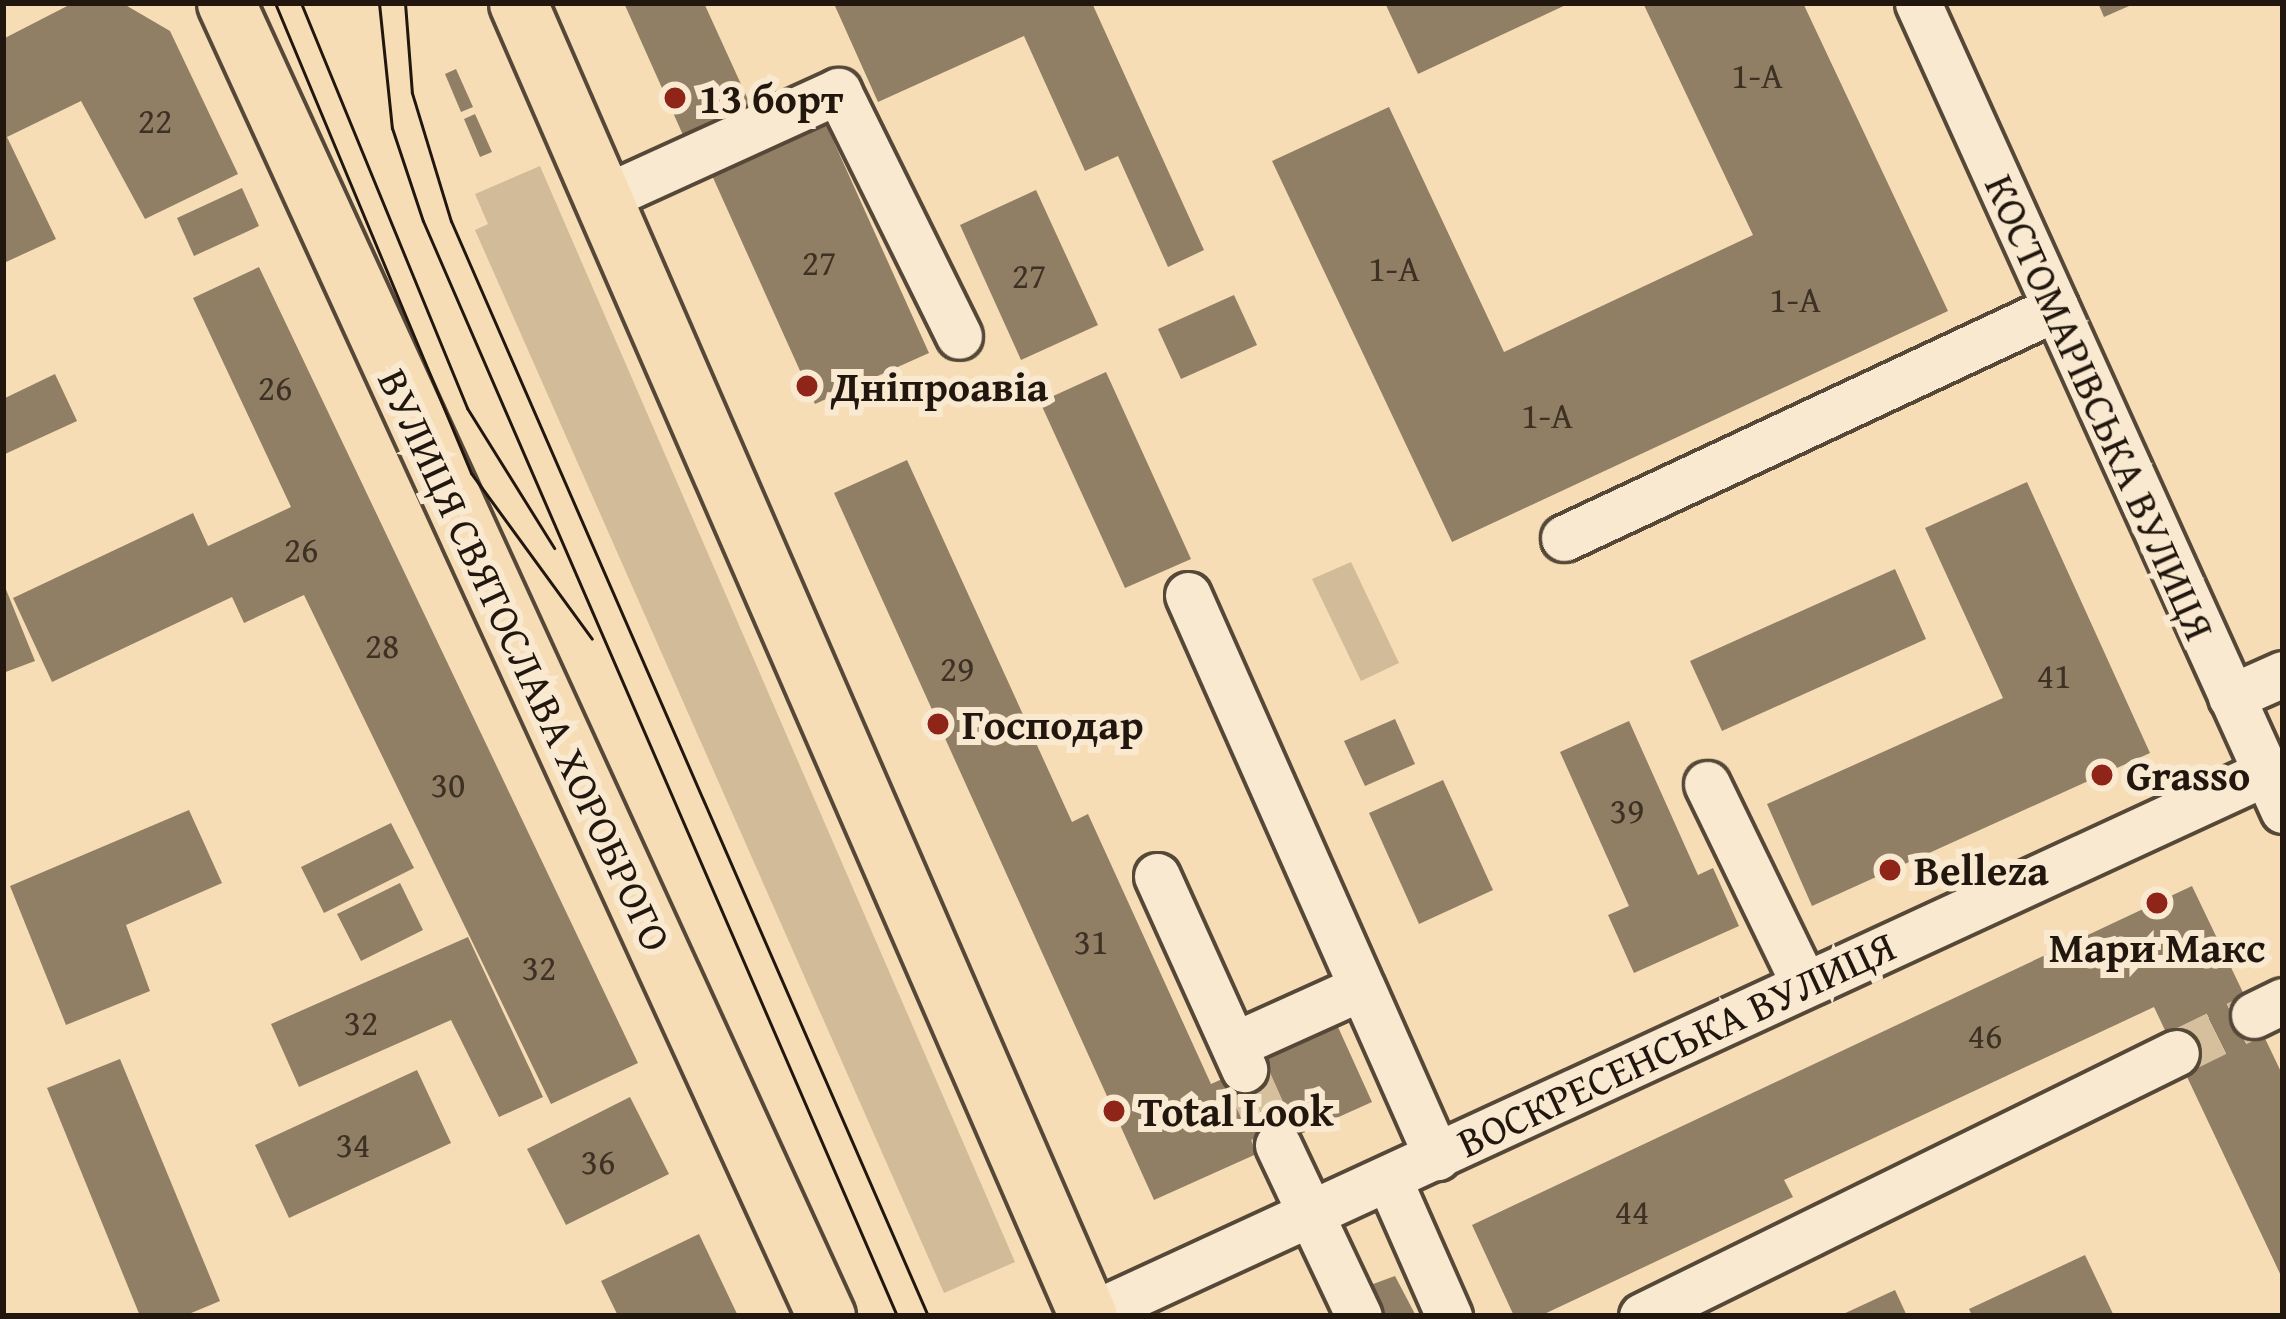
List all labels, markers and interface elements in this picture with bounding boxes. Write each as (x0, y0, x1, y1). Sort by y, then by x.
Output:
house number: 1-А (1731, 53, 1783, 97)
place label: 13 борт (699, 73, 843, 123)
marker: 13 борт (662, 85, 688, 111)
house number: 22 (138, 98, 172, 142)
street label: КОСТОМАРІВСЬКА ВУЛИЦЯ (1975, 167, 2225, 647)
house number: 27 (802, 240, 836, 284)
house number: 1-А (1368, 246, 1420, 290)
house number: 27 (1012, 253, 1046, 297)
house number: 1-А (1769, 277, 1821, 321)
street label: ВУЛИЦЯ СВЯТОСЛАВА ХОРОБРОГО (368, 361, 682, 959)
place label: Дніпроавіа (831, 361, 1048, 411)
house number: 26 (258, 365, 292, 409)
marker: Дніпроавіа (794, 373, 820, 399)
house number: 1-А (1521, 393, 1573, 437)
house number: 26 (284, 527, 318, 571)
house number: 28 (365, 623, 399, 667)
house number: 29 (940, 646, 974, 690)
house number: 41 (2037, 653, 2071, 697)
place label: Господар (962, 699, 1144, 749)
marker: Господар (925, 711, 951, 737)
place label: Grasso (2126, 750, 2250, 800)
house number: 30 (431, 762, 465, 806)
marker: Grasso (2089, 762, 2115, 788)
house number: 39 (1610, 788, 1644, 832)
place label: Belleza (1914, 845, 2049, 895)
marker: Belleza (1877, 857, 1903, 883)
marker: Мари Макс (2144, 890, 2170, 916)
house number: 31 (1074, 919, 1108, 963)
street label: ВОСКРЕСЕНСЬКА ВУЛИЦЯ (1449, 920, 1903, 1168)
place label: Мари Макс (2049, 922, 2265, 972)
house number: 32 (522, 945, 556, 989)
house number: 32 (344, 1000, 378, 1044)
house number: 46 (1968, 1013, 2002, 1057)
place label: Total Look (1138, 1086, 1334, 1136)
marker: Total Look (1101, 1098, 1127, 1124)
house number: 34 (336, 1122, 370, 1166)
house number: 36 (581, 1139, 615, 1183)
house number: 44 (1615, 1189, 1649, 1233)

